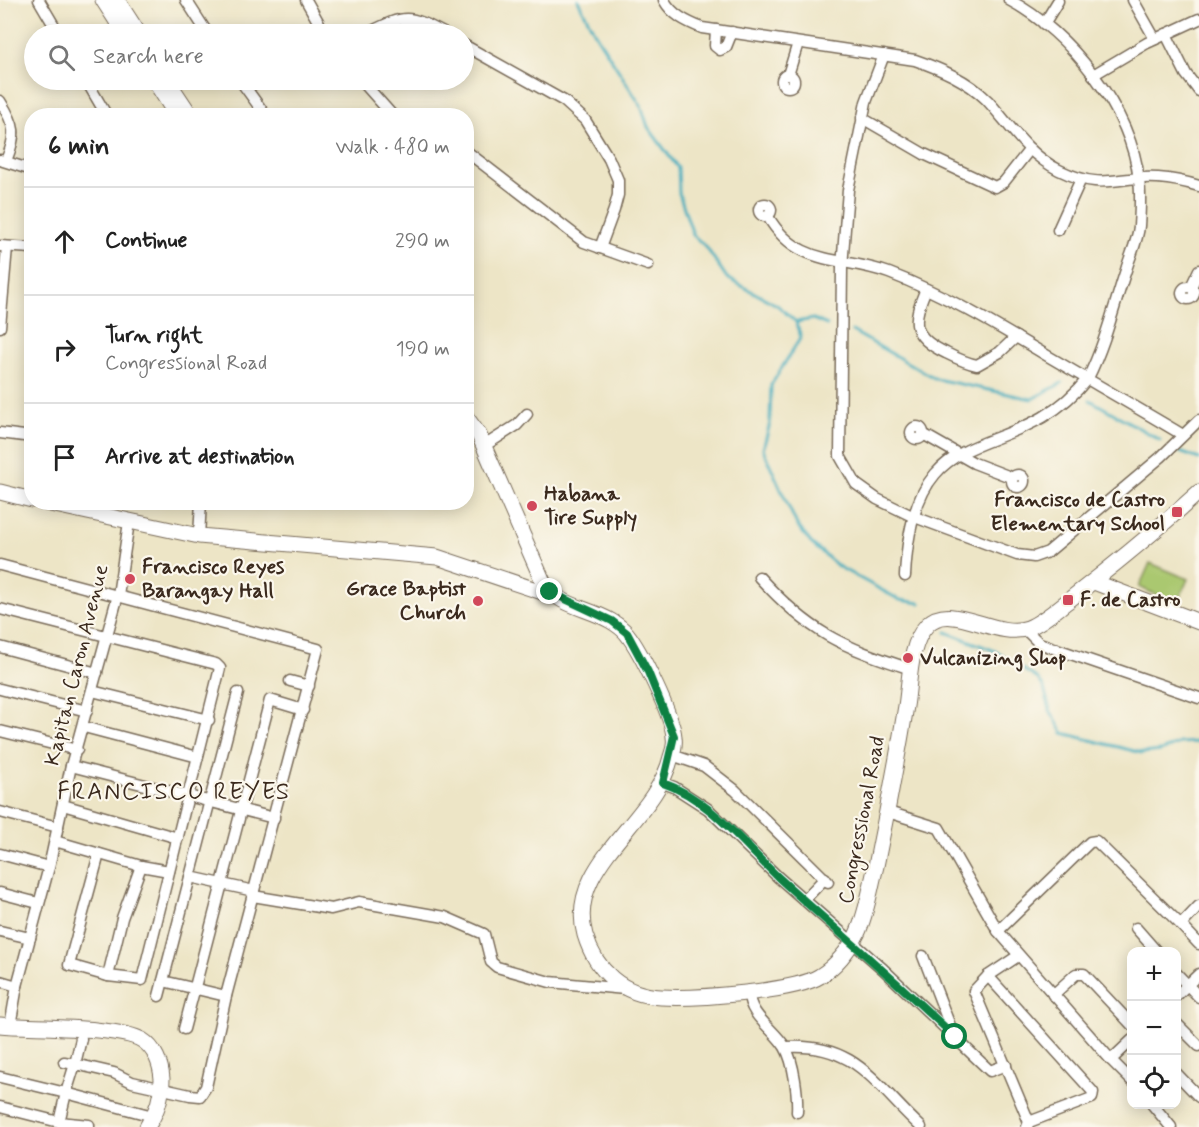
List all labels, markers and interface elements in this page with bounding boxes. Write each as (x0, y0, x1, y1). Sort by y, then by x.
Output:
search box (24, 24, 474, 90)
icon: search (45, 41, 78, 74)
text: Search here (93, 43, 204, 71)
text: 6 min (48, 130, 110, 164)
text: Walk · 480 m (335, 134, 450, 161)
icon: ahead (48, 225, 81, 258)
text: Continue (105, 227, 187, 255)
text: 290 m (395, 228, 450, 255)
text: Turn right (105, 322, 203, 350)
icon: right (48, 333, 81, 366)
text: 190 m (396, 336, 450, 363)
text: Congressional Road (105, 350, 267, 377)
icon: arrive (48, 441, 81, 474)
text: Arrive at destination (105, 443, 295, 471)
place label: Habana Tire Supply (544, 480, 637, 532)
place label: Francisco de Castro Elementary School (990, 486, 1165, 538)
marker: Habana Tire Supply (525, 499, 539, 513)
marker: Francisco de Castro Elementary School (1170, 505, 1184, 519)
place label: Francisco Reyes Barangay Hall (142, 553, 285, 605)
street label: Kapitan Caron Avenue (38, 561, 116, 769)
marker: Francisco Reyes Barangay Hall (123, 572, 137, 586)
place label: Grace Baptist Church (346, 575, 466, 627)
route end (536, 578, 562, 604)
place label: F. de Castro (1080, 586, 1181, 614)
marker: F. de Castro (1061, 593, 1075, 607)
marker: Grace Baptist Church (471, 594, 485, 608)
place label: Vulcanizing Shop (920, 644, 1066, 672)
marker: Vulcanizing Shop (901, 651, 915, 665)
street label: Congressional Road (832, 734, 893, 906)
district label: FRANCISCO REYES (57, 777, 291, 808)
map controls (1127, 947, 1181, 1109)
button: + (1127, 947, 1181, 1001)
button: − (1127, 1001, 1181, 1055)
route start (941, 1023, 967, 1049)
button: locate (1127, 1055, 1181, 1109)

